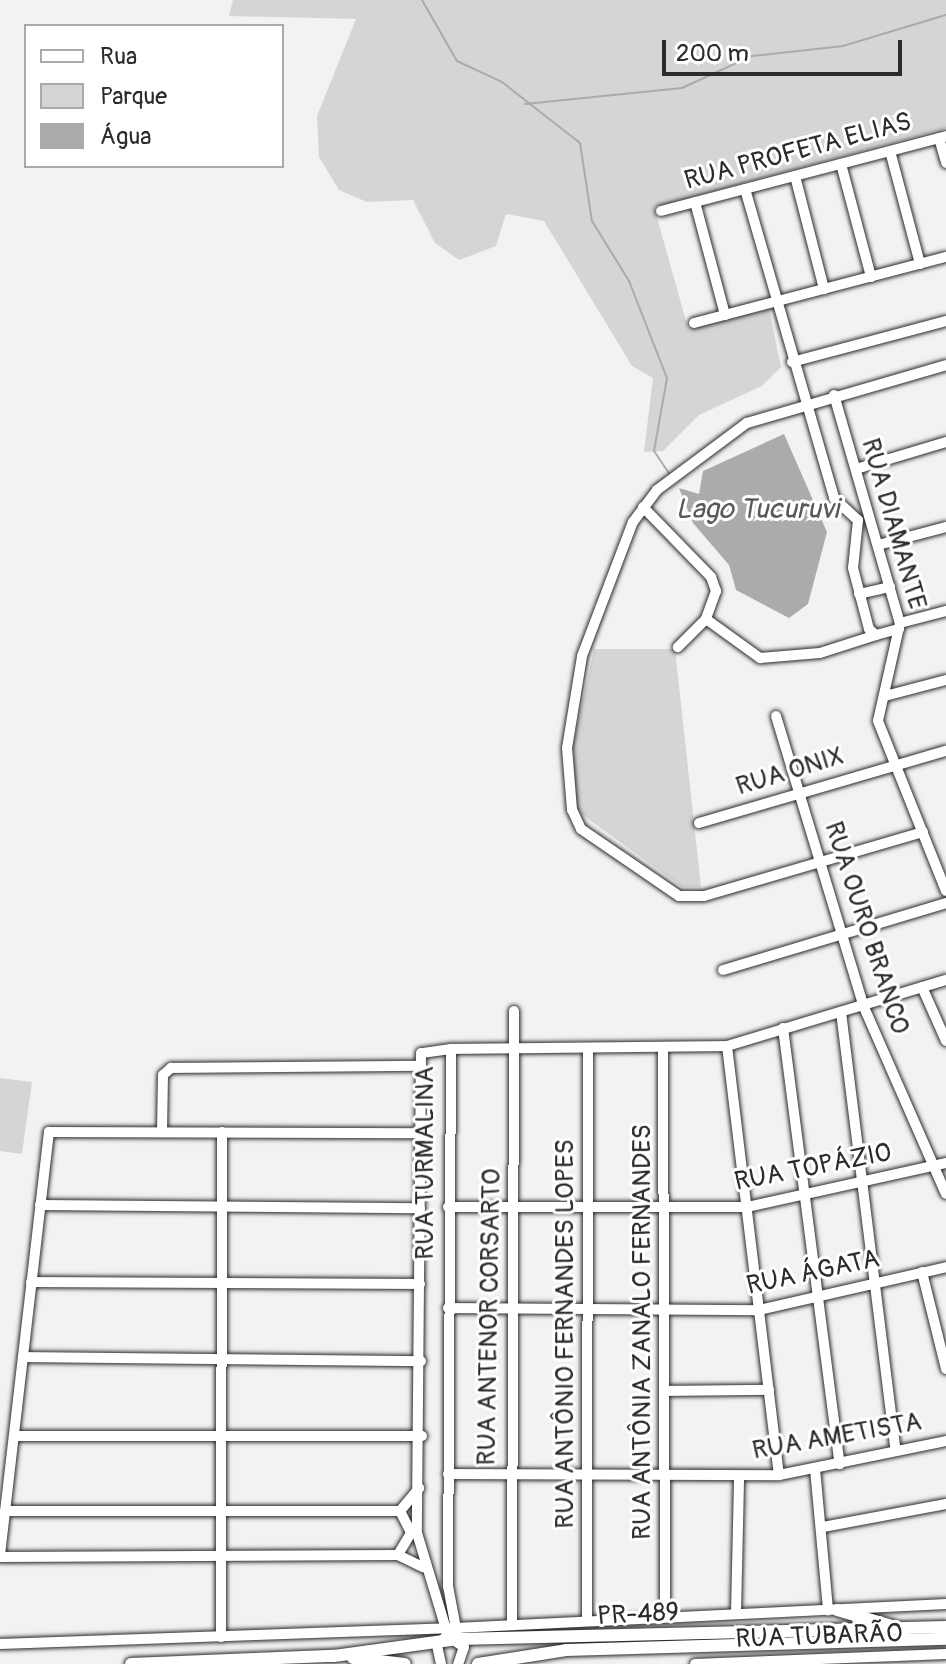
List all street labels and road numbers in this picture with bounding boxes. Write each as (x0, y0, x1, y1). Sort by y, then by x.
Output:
street label: RUA PROFETA ELIAS (681, 107, 915, 197)
street label: RUA DIAMANTE (854, 435, 932, 613)
street label: RUA ONIX (732, 741, 848, 803)
street label: RUA OURO BRANCO (817, 818, 915, 1038)
street label: RUA TURMALINA (410, 1066, 442, 1260)
street label: RUA ANTÔNIA ZANALO FERNANDES (627, 1124, 659, 1540)
street label: RUA TOPÁZIO (732, 1138, 894, 1198)
street label: RUA ANTÔNIO FERNANDES LOPES (550, 1139, 582, 1529)
street label: RUA ANTENOR CORSARTO (472, 1168, 508, 1466)
street label: RUA ÁGATA (744, 1244, 882, 1302)
street label: RUA AMETISTA (750, 1407, 924, 1467)
street label: PR-489 (596, 1597, 680, 1633)
street label: RUA TUBARÃO (735, 1618, 903, 1656)

